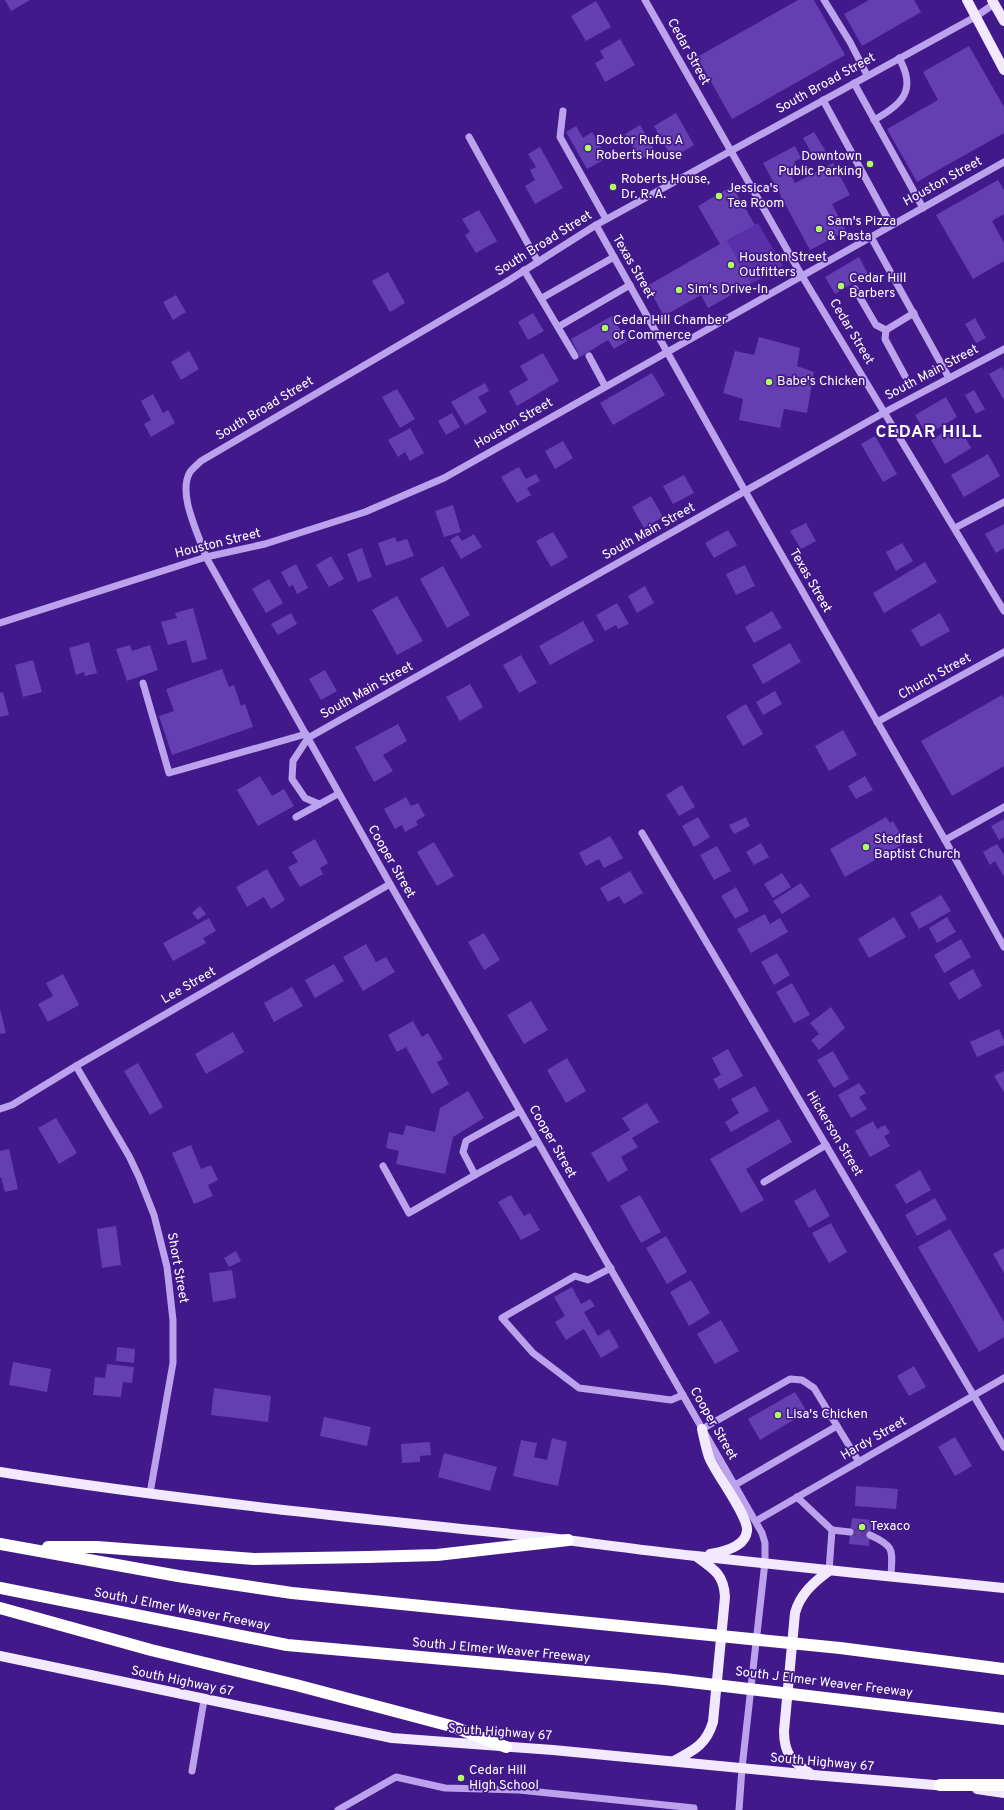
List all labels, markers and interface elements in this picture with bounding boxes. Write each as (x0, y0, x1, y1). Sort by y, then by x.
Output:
street label: Cedar Street (663, 16, 713, 88)
street label: South Broad Street (774, 50, 879, 118)
place label: Doctor Rufus A Roberts House (596, 133, 683, 164)
marker: Doctor Rufus A Roberts House (583, 143, 593, 153)
place label: Downtown Public Parking (778, 149, 862, 180)
street label: Houston Street (901, 154, 985, 210)
marker: Downtown Public Parking (865, 159, 875, 169)
place label: Roberts House, Dr. R. A. (621, 172, 710, 203)
place label: Jessica's Tea Room (727, 181, 784, 212)
marker: Roberts House, Dr. R. A. (608, 182, 618, 192)
marker: Jessica's Tea Room (714, 191, 724, 201)
street label: South Broad Street (493, 208, 595, 280)
place label: Sam's Pizza & Pasta (827, 214, 896, 245)
marker: Sam's Pizza & Pasta (814, 224, 824, 234)
street label: Texas Street (608, 232, 658, 302)
place label: Houston Street Outfitters (739, 250, 827, 281)
marker: Houston Street Outfitters (726, 260, 736, 270)
place label: Cedar Hill Barbers (849, 271, 906, 302)
marker: Cedar Hill Barbers (836, 281, 846, 291)
place label: Sim's Drive-In (687, 282, 768, 298)
marker: Sim's Drive-In (674, 285, 684, 295)
street label: Cedar Street (825, 296, 877, 368)
place label: Cedar Hill Chamber of Commerce (613, 313, 727, 344)
marker: Cedar Hill Chamber of Commerce (600, 323, 610, 333)
street label: South Main Street (883, 342, 982, 404)
street label: South Broad Street (213, 374, 317, 444)
place label: Babe's Chicken (777, 374, 865, 390)
marker: Babe's Chicken (764, 377, 774, 387)
street label: Houston Street (472, 395, 556, 453)
district label: CEDAR HILL (875, 422, 983, 444)
street label: South Main Street (600, 500, 698, 564)
street label: Houston Street (173, 526, 263, 562)
street label: Texas Street (785, 546, 835, 616)
street label: Church Street (896, 650, 974, 704)
street label: South Main Street (318, 659, 416, 723)
street label: Cooper Street (364, 823, 418, 901)
place label: Stedfast Baptist Church (874, 832, 960, 863)
marker: Stedfast Baptist Church (861, 842, 871, 852)
street label: Lee Street (159, 964, 219, 1008)
street label: Hickerson Street (802, 1088, 866, 1180)
street label: Cooper Street (525, 1103, 579, 1181)
street label: Short Street (163, 1231, 191, 1305)
street label: Cooper Street (686, 1385, 740, 1463)
place label: Lisa's Chicken (786, 1407, 868, 1423)
marker: Lisa's Chicken (773, 1410, 783, 1420)
street label: Hardy Street (838, 1414, 910, 1464)
place label: Texaco (870, 1519, 910, 1535)
marker: Texaco (857, 1522, 867, 1532)
street label: South J Elmer Weaver Freeway (93, 1585, 271, 1635)
street label: South J Elmer Weaver Freeway (411, 1635, 591, 1667)
street label: South Highway 67 (129, 1663, 235, 1701)
street label: South J Elmer Weaver Freeway (734, 1664, 914, 1702)
street label: South Highway 67 (447, 1721, 553, 1745)
street label: South Highway 67 (769, 1750, 875, 1776)
place label: Cedar Hill High School (469, 1763, 539, 1794)
marker: Cedar Hill High School (456, 1773, 466, 1783)

